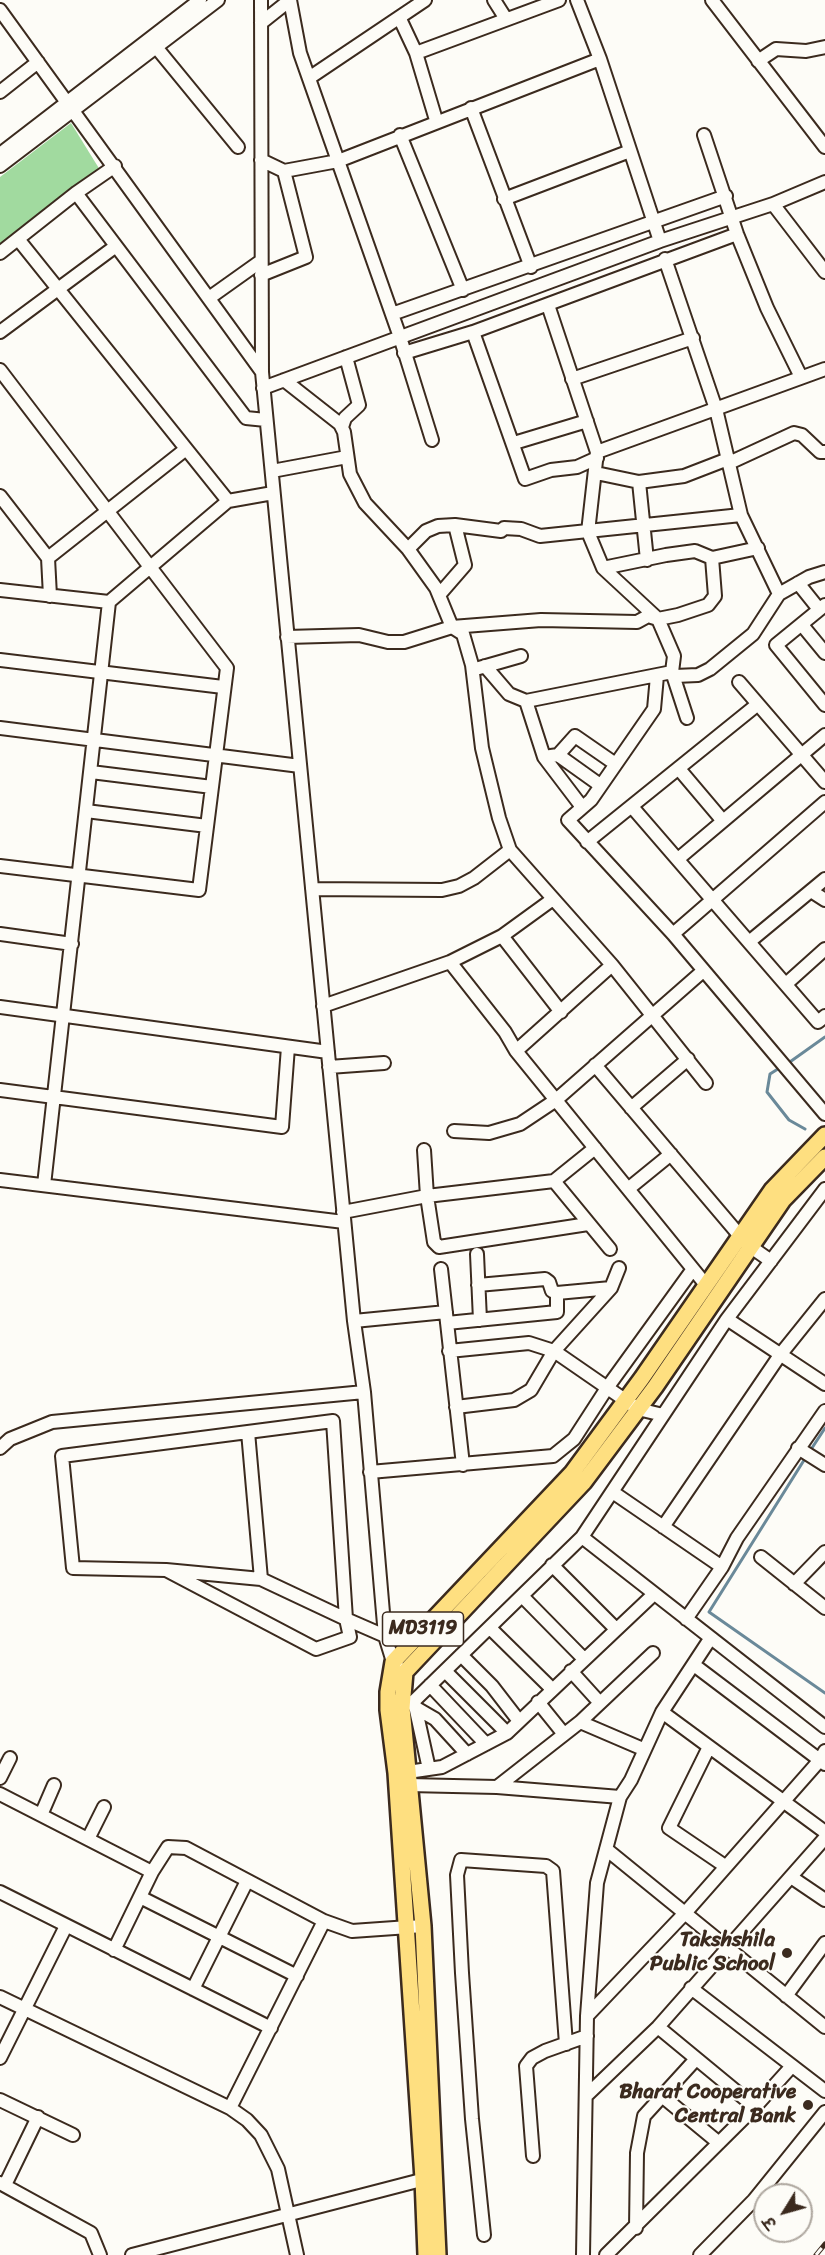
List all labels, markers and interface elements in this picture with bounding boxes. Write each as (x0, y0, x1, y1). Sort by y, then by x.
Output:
road number: MD3119 (382, 1612, 464, 1646)
place label: Takshshila Public School (650, 1928, 775, 1978)
marker: Takshshila Public School (780, 1946, 794, 1960)
place label: Bharat Cooperative Central Bank (619, 2080, 796, 2130)
marker: Bharat Cooperative Central Bank (801, 2098, 815, 2112)
north arrow (753, 2183, 813, 2243)
text: उ (755, 2210, 785, 2236)

